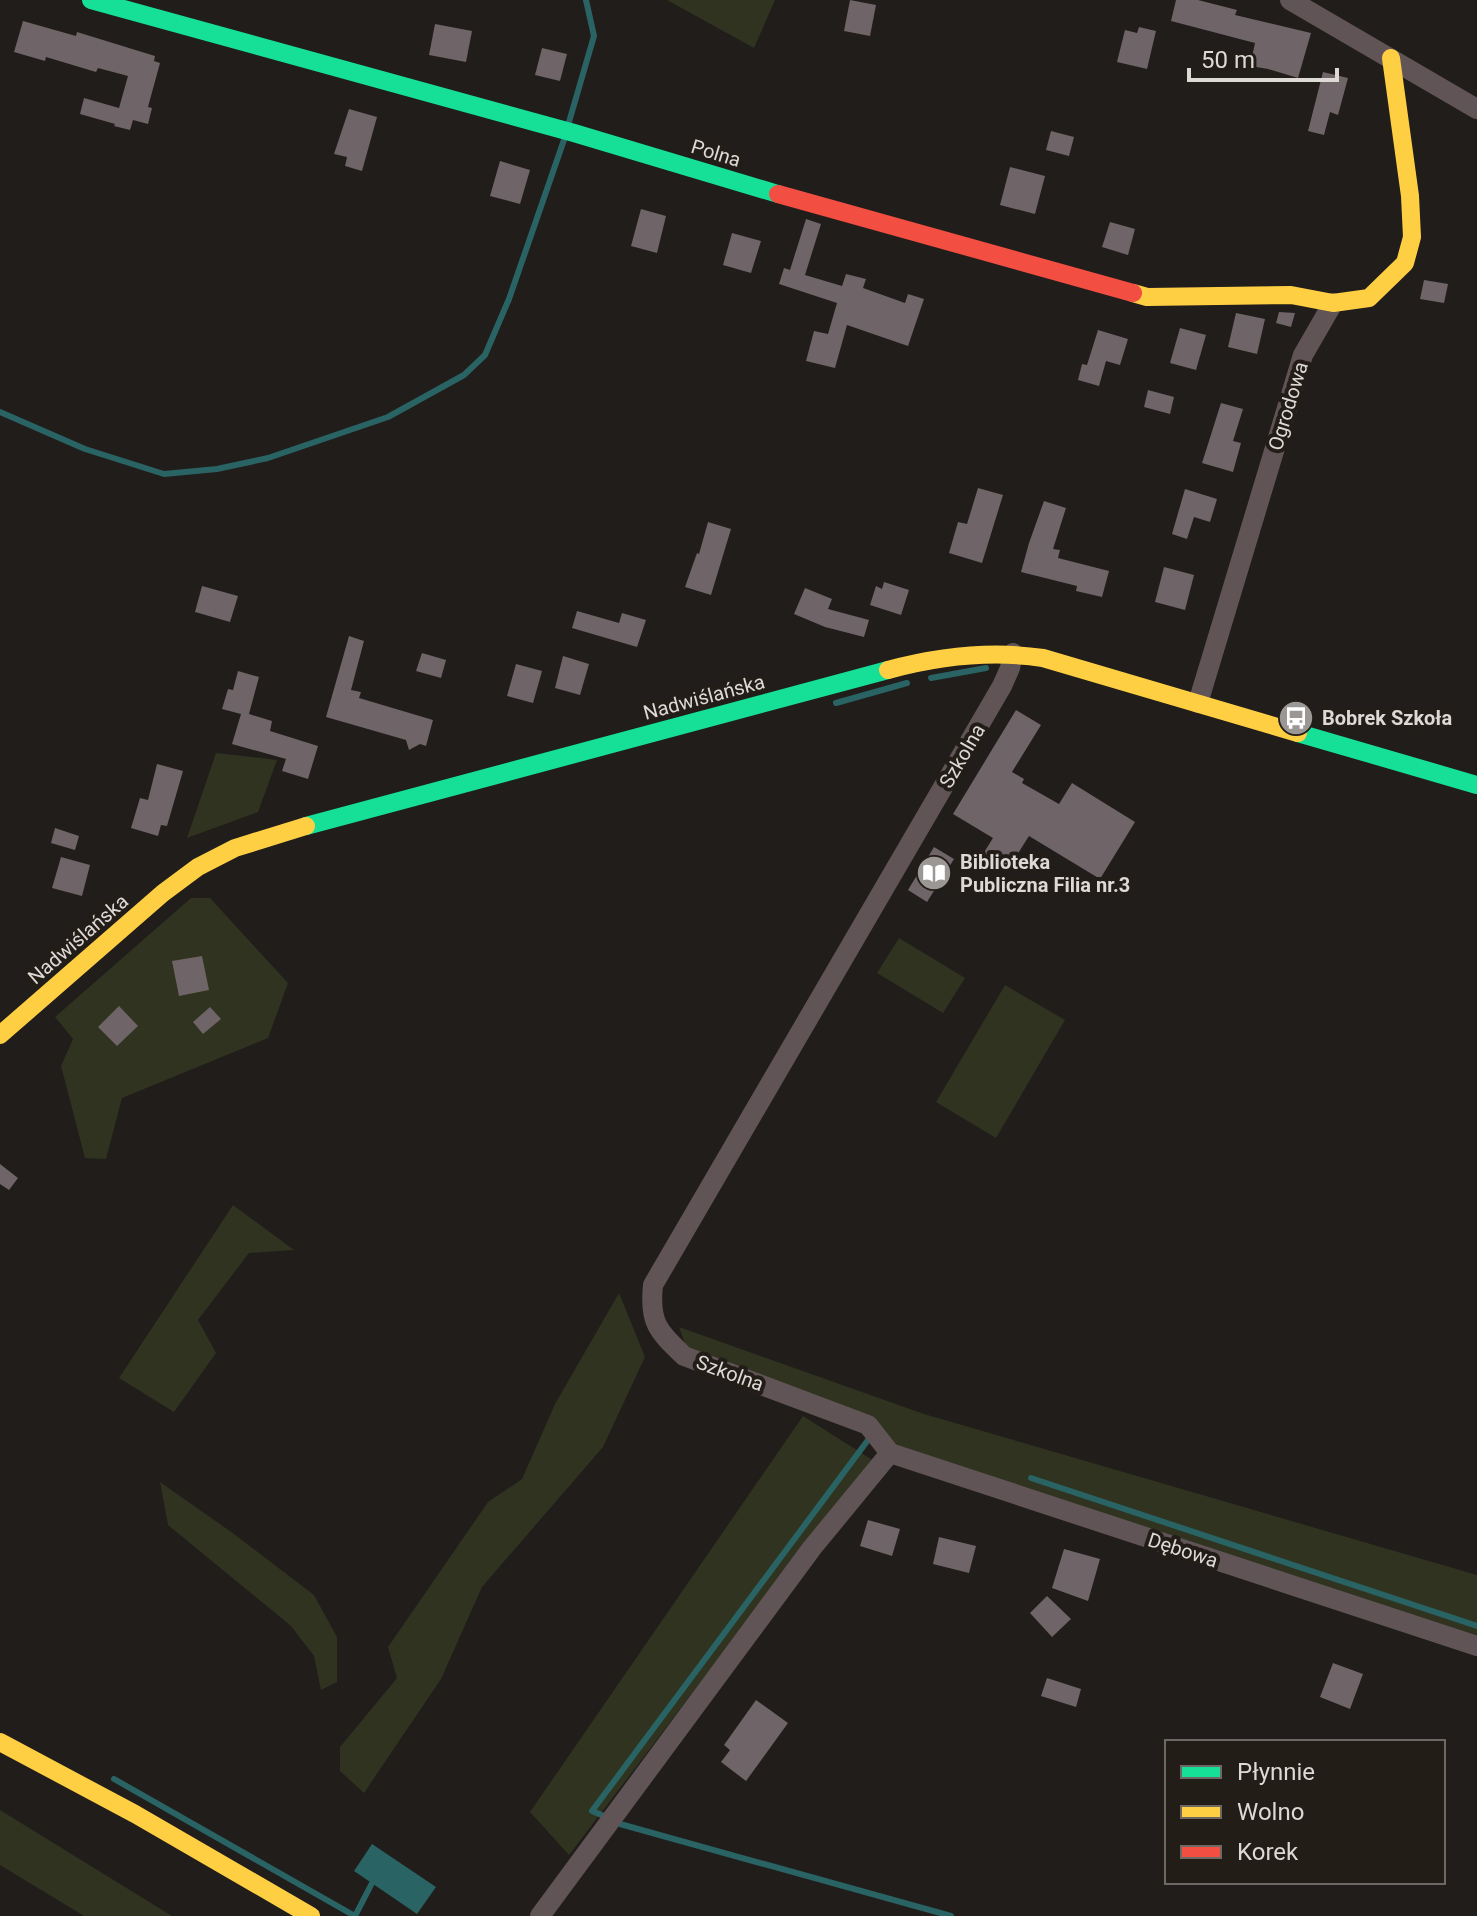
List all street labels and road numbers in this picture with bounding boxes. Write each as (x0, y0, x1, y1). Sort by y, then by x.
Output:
street label: Polna (688, 134, 744, 172)
street label: Ogrodowa (1263, 359, 1313, 453)
street label: Nadwiślańska (641, 669, 767, 725)
street label: Szkolna (934, 720, 990, 792)
street label: Nadwiślańska (23, 889, 133, 989)
street label: Szkolna (693, 1350, 767, 1396)
street label: Dębowa (1145, 1527, 1221, 1573)

